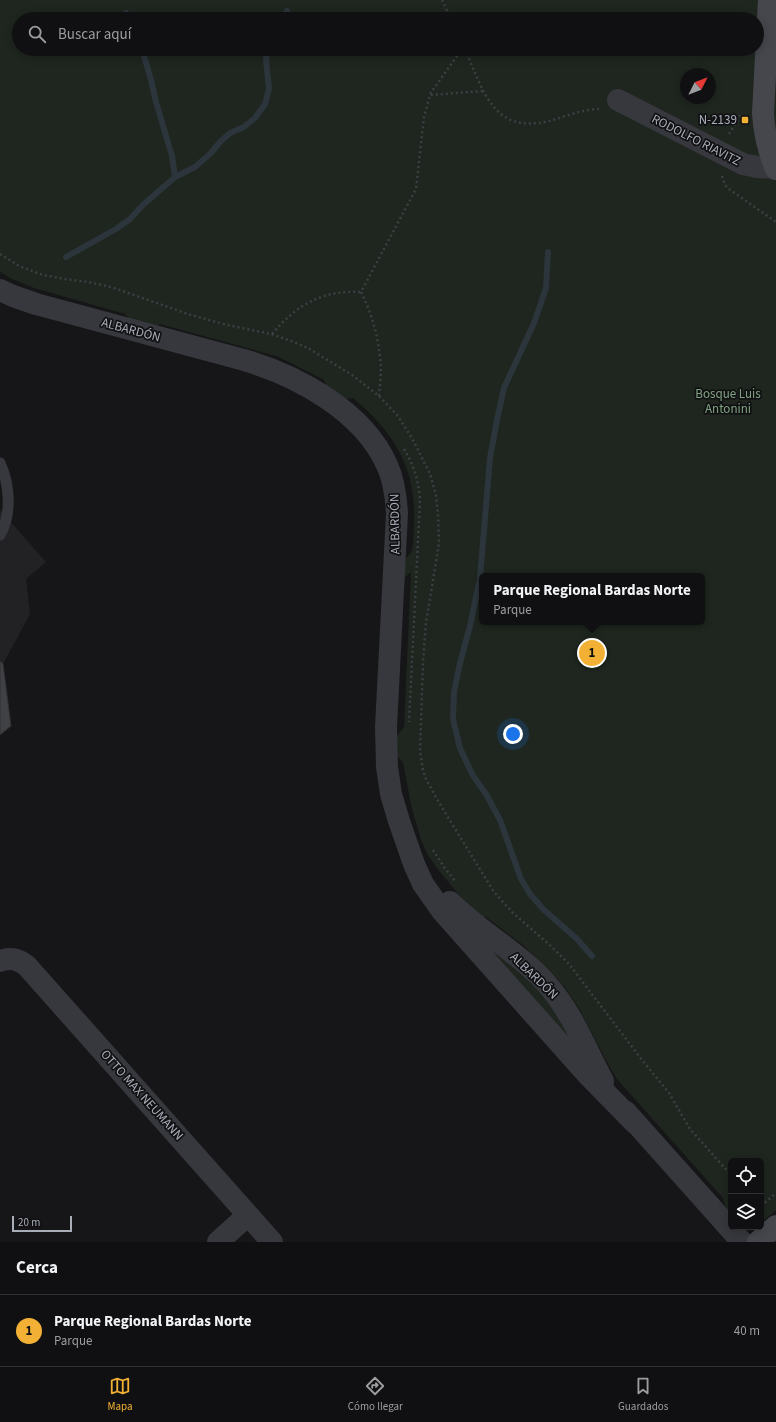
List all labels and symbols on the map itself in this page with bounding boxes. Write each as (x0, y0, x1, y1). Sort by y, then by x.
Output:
north arrow (680, 68, 716, 104)
street label: RODOLFO RIAVITZ (648, 110, 744, 170)
place label: N-2139 (699, 111, 737, 129)
marker: N-2139 (740, 115, 750, 125)
street label: ALBARDÓN (99, 313, 163, 347)
park label: Bosque Luis Antonini (695, 385, 761, 418)
street label: ALBARDÓN (385, 494, 405, 554)
pin: 1 (579, 638, 605, 668)
your location (503, 724, 523, 744)
street label: ALBARDÓN (506, 949, 562, 1003)
street label: OTTO MAX NEUMANN (97, 1046, 187, 1144)
scale bar (12, 1214, 72, 1233)

